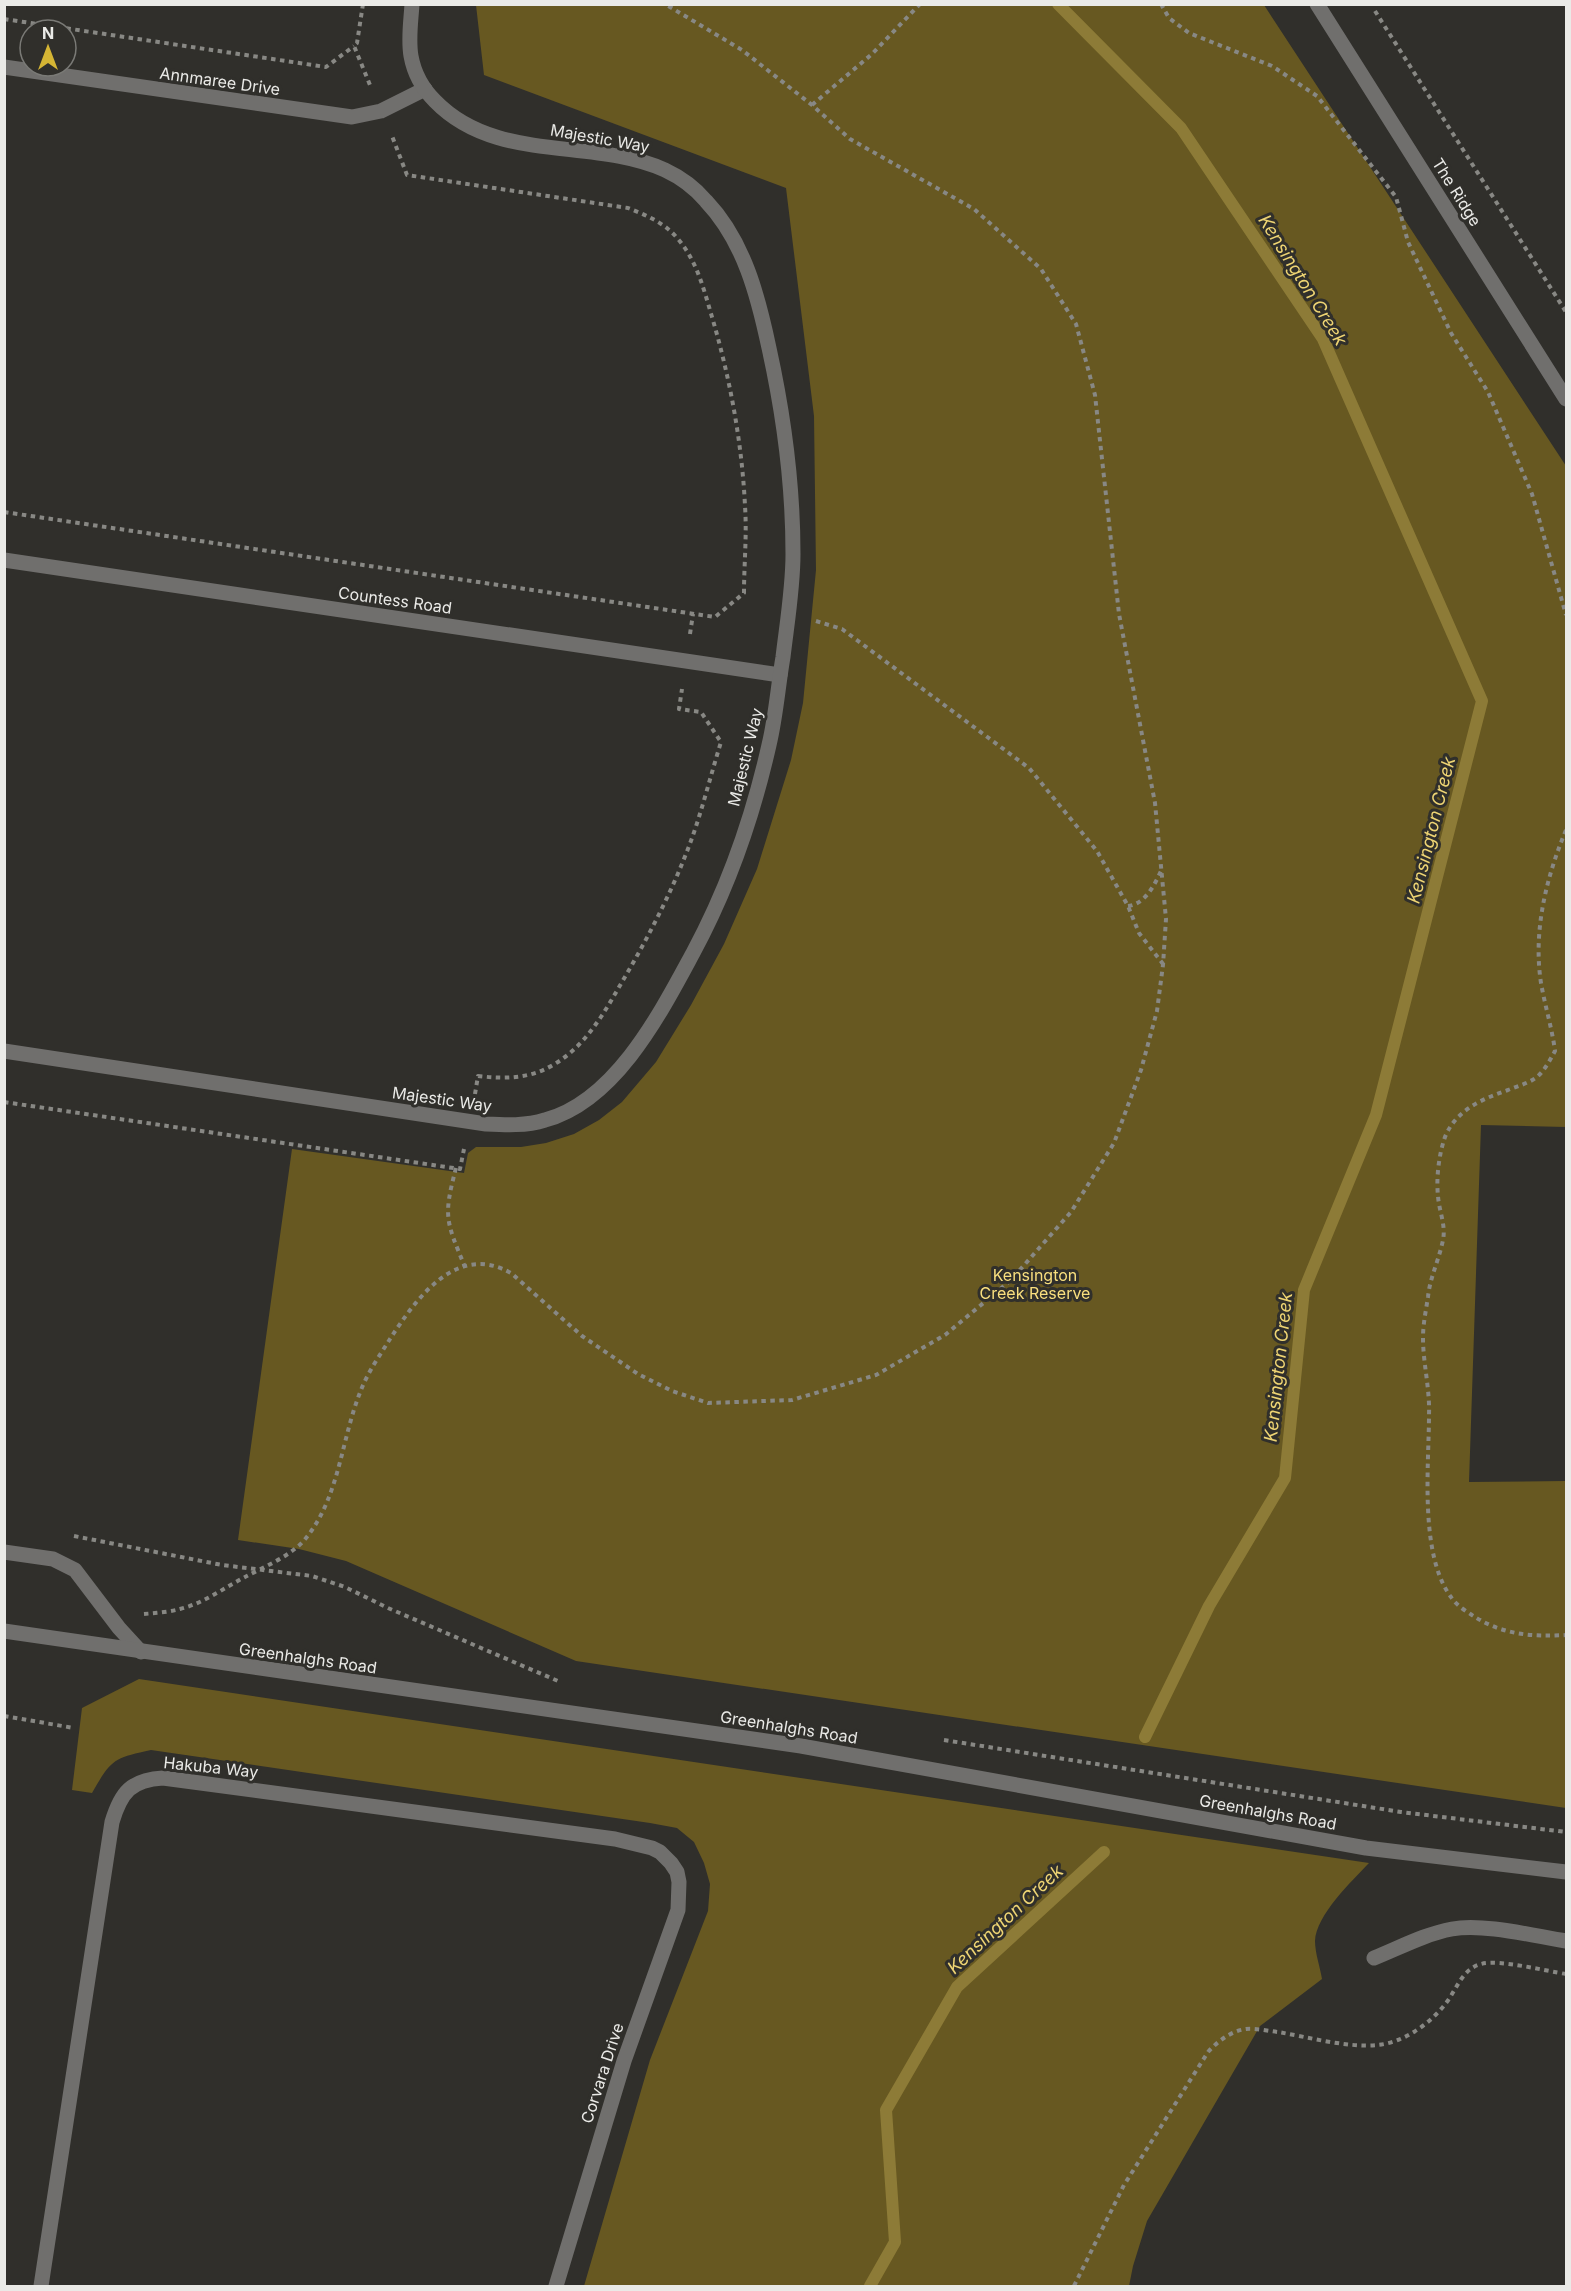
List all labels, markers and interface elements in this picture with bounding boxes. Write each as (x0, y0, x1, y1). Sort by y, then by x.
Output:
north arrow (18, 18, 78, 78)
text: N (42, 23, 54, 43)
street label: Annmaree Drive (158, 63, 282, 99)
street label: Majestic Way (549, 119, 651, 157)
street label: The Ridge (1428, 154, 1486, 230)
water label: Kensington Creek (1254, 211, 1352, 350)
street label: Countess Road (337, 582, 453, 618)
street label: Majestic Way (723, 706, 767, 808)
water label: Kensington Creek (1403, 753, 1460, 906)
street label: Majestic Way (391, 1082, 493, 1116)
park label: Kensington Creek Reserve (980, 1265, 1090, 1303)
water label: Kensington Creek (1260, 1290, 1296, 1443)
street label: Greenhalghs Road (238, 1638, 378, 1678)
street label: Greenhalghs Road (719, 1706, 859, 1748)
street label: Hakuba Way (163, 1752, 259, 1782)
street label: Greenhalghs Road (1198, 1790, 1338, 1834)
water label: Kensington Creek (943, 1859, 1068, 1978)
street label: Corvara Drive (576, 2020, 628, 2126)

